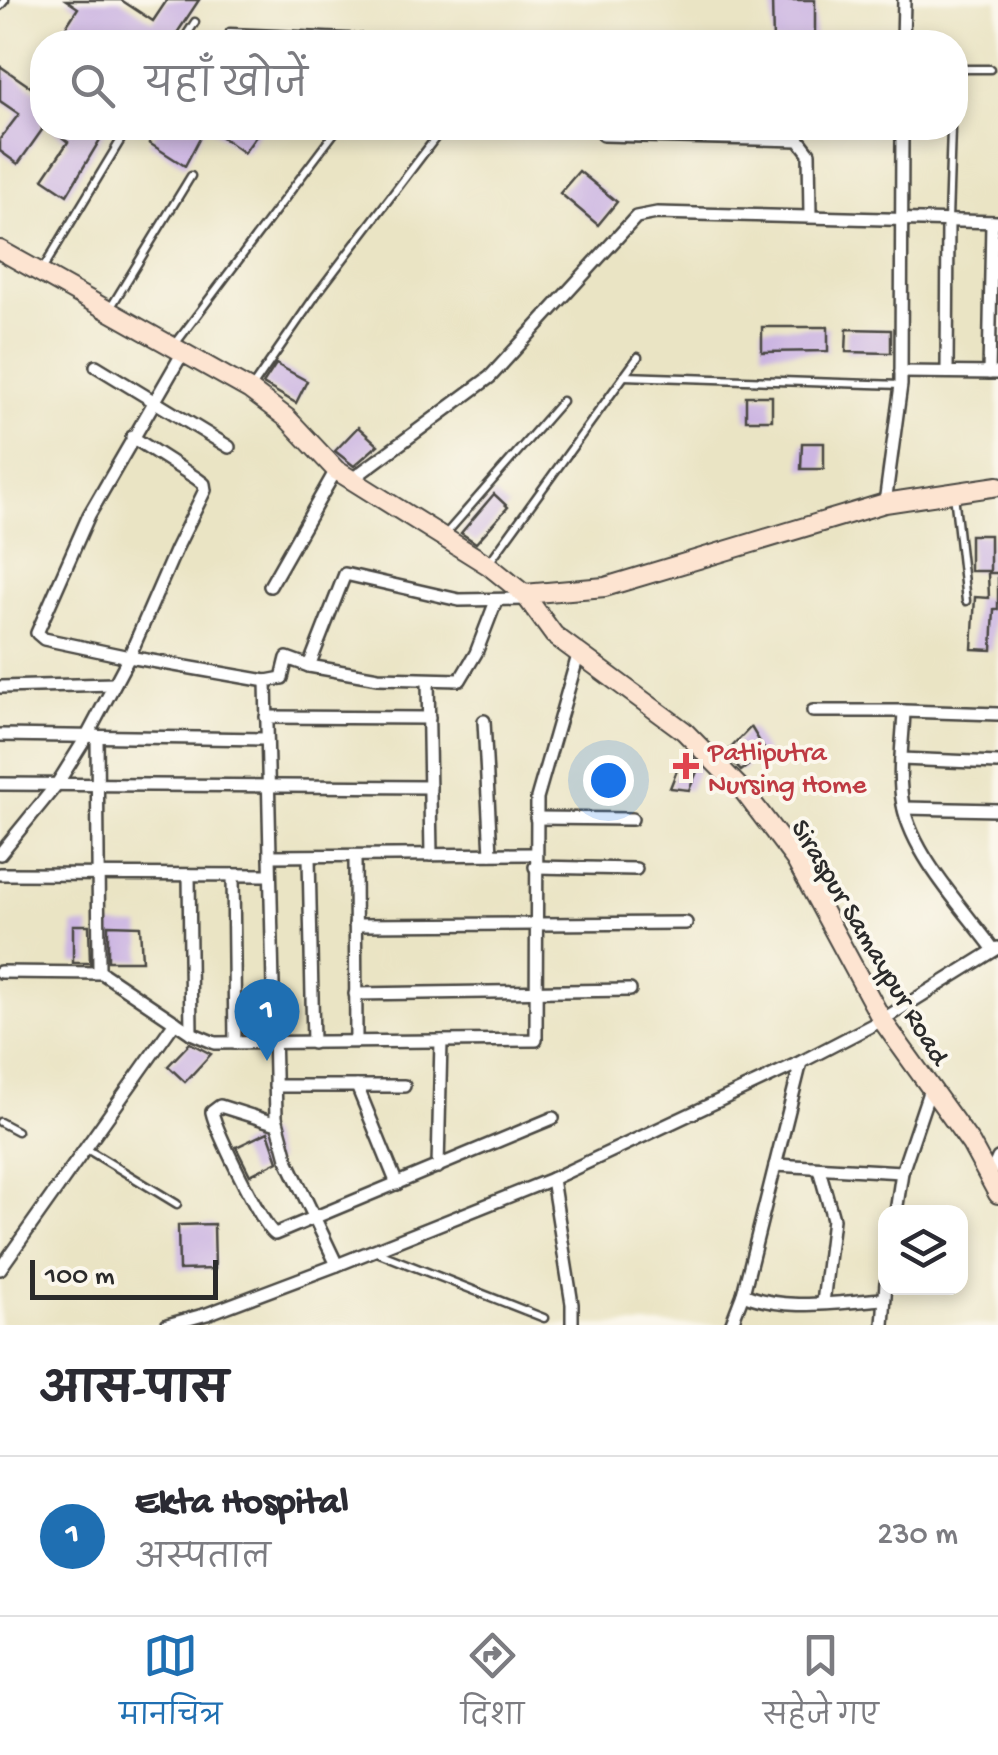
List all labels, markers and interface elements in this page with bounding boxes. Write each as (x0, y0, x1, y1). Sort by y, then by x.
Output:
search box (30, 30, 968, 140)
icon: search (65, 58, 120, 113)
text: यहाँ खोजें (145, 66, 308, 110)
place label: Patliputra Nursing Home (707, 738, 867, 803)
marker: Patliputra Nursing Home (673, 753, 699, 779)
your location (583, 755, 634, 806)
street label: Siraspur Samaypur Road (782, 815, 956, 1074)
pin: 1 (234, 978, 300, 1061)
map controls (878, 1205, 968, 1295)
button: layers (878, 1205, 968, 1295)
scale bar (30, 1255, 218, 1300)
text: 100 m (45, 1261, 115, 1294)
text: आस-पास (40, 1369, 228, 1418)
text: Ekta Hospital (135, 1482, 349, 1526)
text: 1 (66, 1517, 79, 1555)
text: 230 m (877, 1517, 958, 1555)
text: अस्पताल (135, 1542, 271, 1580)
tab: मानचित्र (119, 1628, 222, 1745)
tab: दिशा (461, 1628, 524, 1745)
tab: सहेजे गए (763, 1628, 879, 1745)

